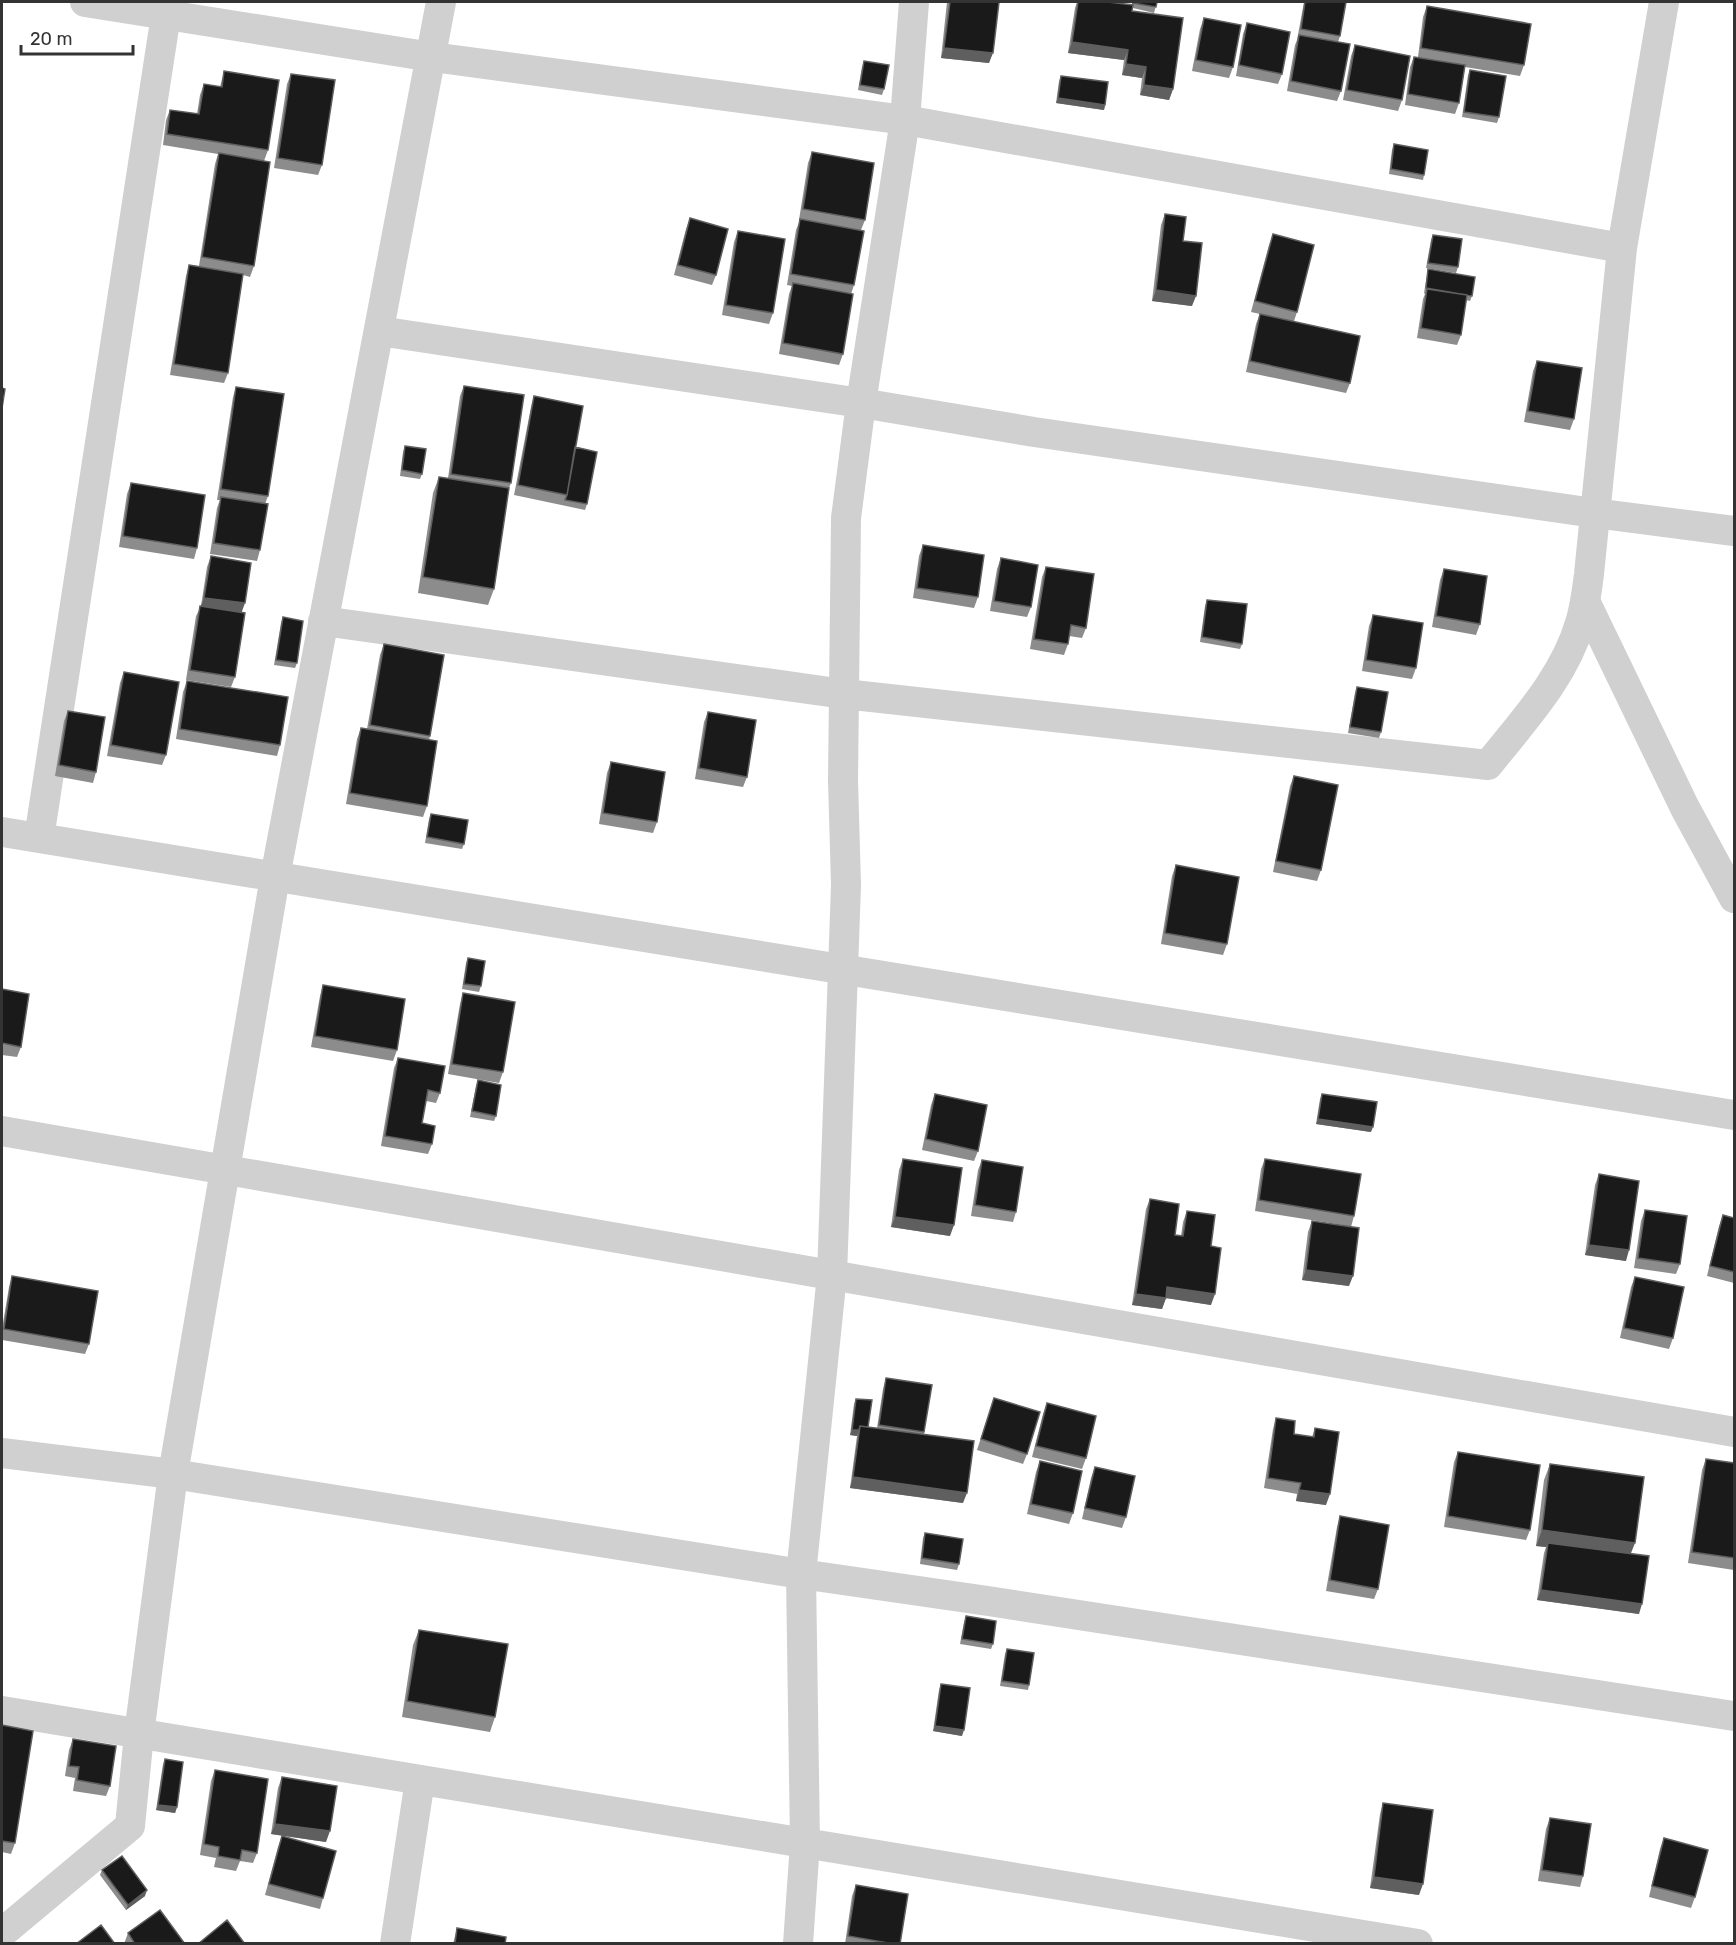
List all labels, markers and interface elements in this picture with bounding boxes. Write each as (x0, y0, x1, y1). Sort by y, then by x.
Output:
scale bar (21, 18, 134, 56)
text: 20 m (30, 28, 72, 50)

